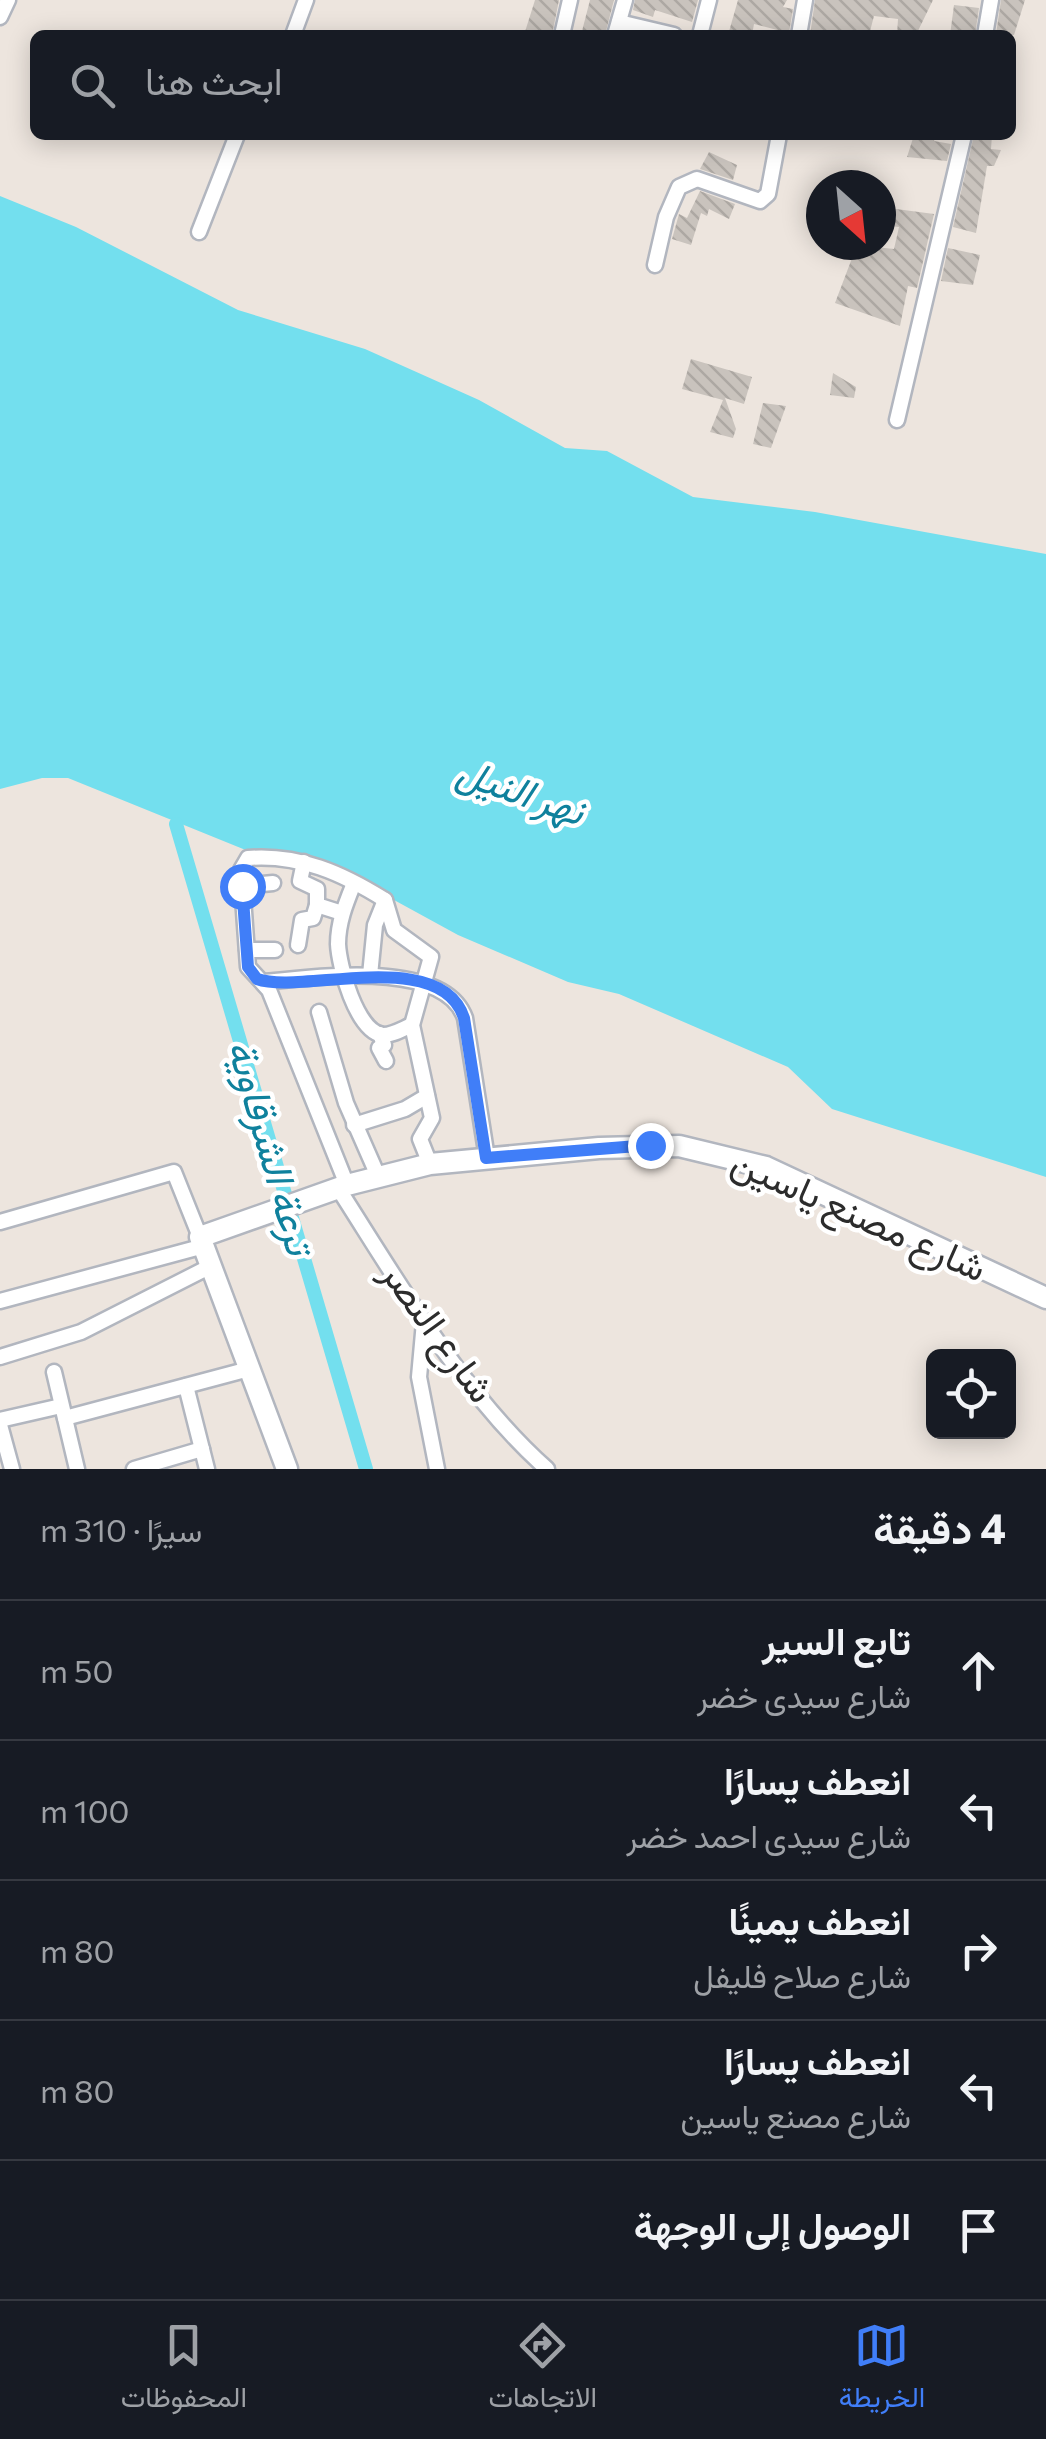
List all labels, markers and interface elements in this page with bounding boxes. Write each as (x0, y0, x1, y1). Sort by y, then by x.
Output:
search box (30, 30, 1016, 140)
text: ابحث هنا (145, 56, 283, 103)
icon: search (65, 58, 120, 113)
north arrow (806, 170, 896, 260)
water label: نهر النيل (451, 744, 594, 837)
route start (220, 864, 266, 910)
water label: ترعة الشرقاوية (217, 1033, 328, 1264)
route end (628, 1123, 674, 1169)
street label: شارع مصنع ياسين (723, 1136, 995, 1294)
street label: شارع النصر (368, 1250, 507, 1413)
map controls (926, 1349, 1016, 1439)
button: locate (926, 1349, 1016, 1439)
text: 4 دقيقة (873, 1501, 1006, 1553)
text: سيرًا · 310 m (40, 1509, 202, 1549)
text: تابع السير (762, 1616, 911, 1663)
icon: ahead (951, 1643, 1006, 1698)
text: 50 m (40, 1650, 113, 1690)
text: شارع سيدى خضر (697, 1675, 911, 1715)
text: انعطف يسارًا (724, 1756, 911, 1803)
icon: left (951, 1783, 1006, 1838)
text: 100 m (40, 1790, 130, 1830)
text: شارع سيدى احمد خضر (626, 1815, 911, 1855)
text: انعطف يمينًا (729, 1896, 911, 1943)
icon: right (951, 1923, 1006, 1978)
text: 80 m (40, 1930, 114, 1970)
text: شارع صلاح فليفل (693, 1955, 911, 1995)
text: انعطف يسارًا (724, 2036, 911, 2083)
icon: left (951, 2063, 1006, 2118)
text: 80 m (40, 2070, 114, 2110)
text: شارع مصنع ياسين (680, 2095, 911, 2135)
text: الوصول إلى الوجهة (634, 2201, 911, 2248)
icon: arrive (951, 2203, 1006, 2258)
tab: المحفوظات (121, 2318, 247, 2422)
tab: الاتجاهات (488, 2318, 597, 2422)
tab: الخريطة (839, 2318, 925, 2422)

